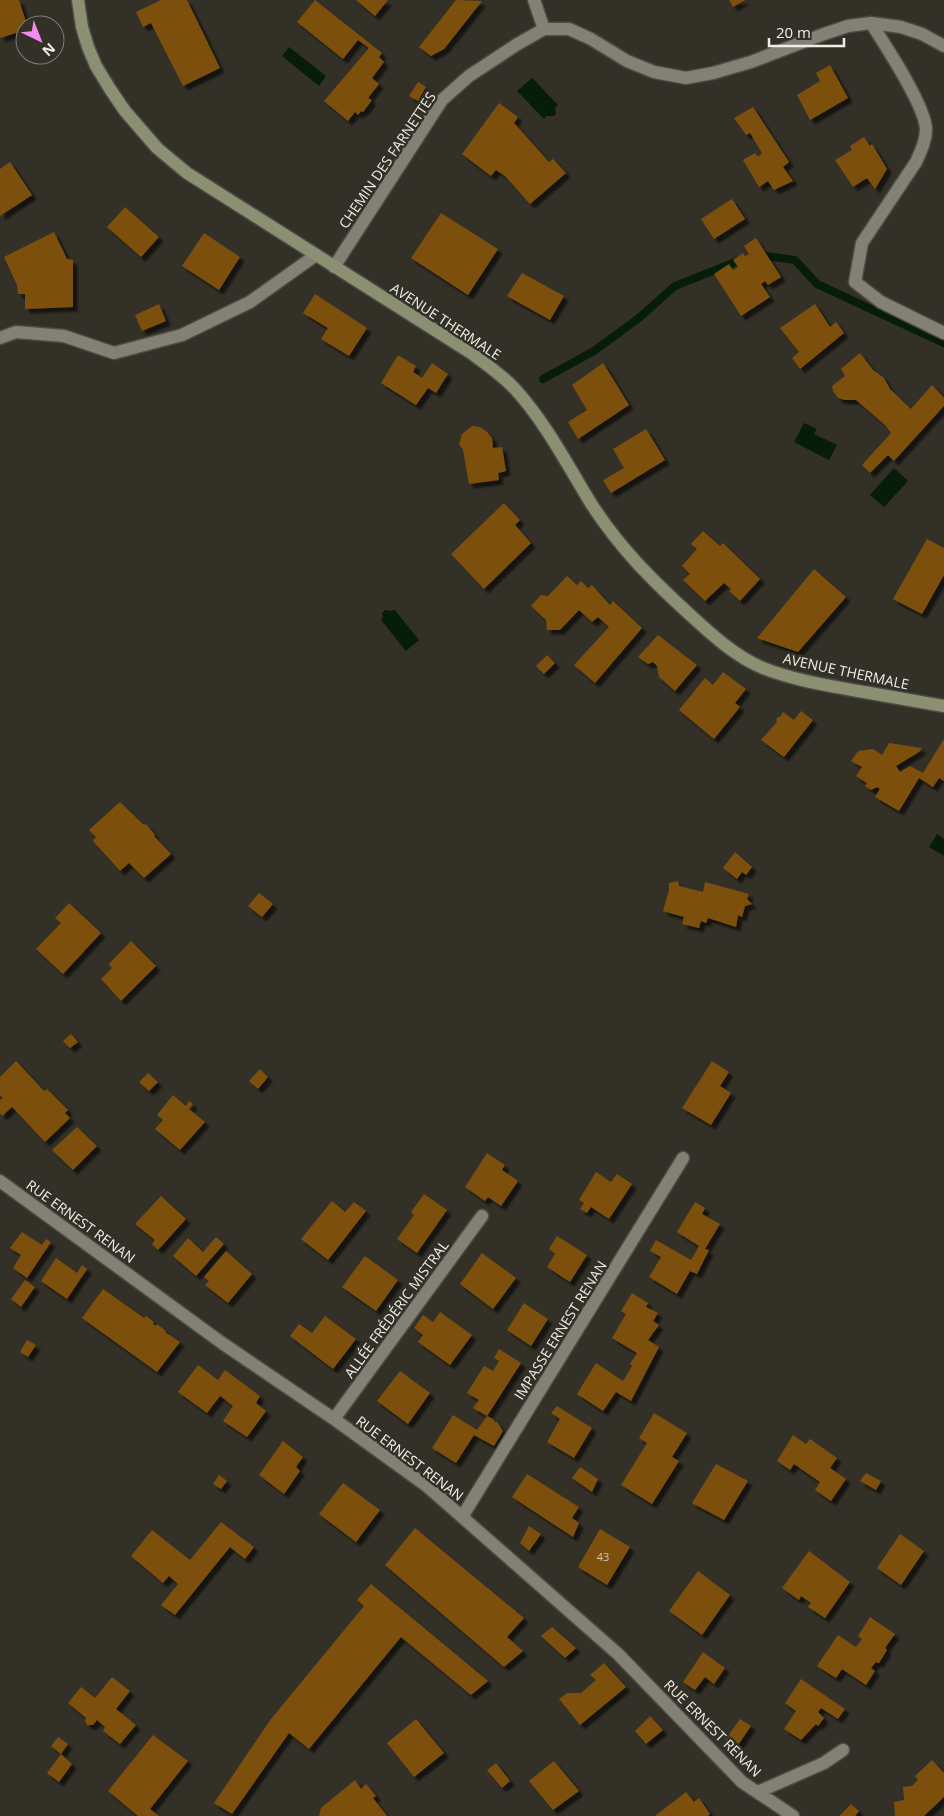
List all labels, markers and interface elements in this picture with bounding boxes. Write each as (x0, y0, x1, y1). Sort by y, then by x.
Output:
north arrow (15, 15, 65, 65)
scale bar (769, 15, 844, 47)
text: 20 m (776, 22, 811, 42)
text: N (39, 39, 60, 61)
street label: CHEMIN DES FARNETTES (334, 88, 440, 232)
street label: AVENUE THERMALE (387, 278, 505, 364)
street label: AVENUE THERMALE (781, 648, 911, 694)
street label: RUE ERNEST RENAN (23, 1175, 139, 1267)
street label: ALLÉE FRÉDÉRIC MISTRAL (340, 1236, 452, 1382)
street label: IMPASSE ERNEST RENAN (509, 1257, 611, 1403)
street label: RUE ERNEST RENAN (352, 1411, 468, 1505)
house number: 43 (597, 1549, 609, 1564)
street label: RUE ERNEST RENAN (660, 1675, 766, 1781)

